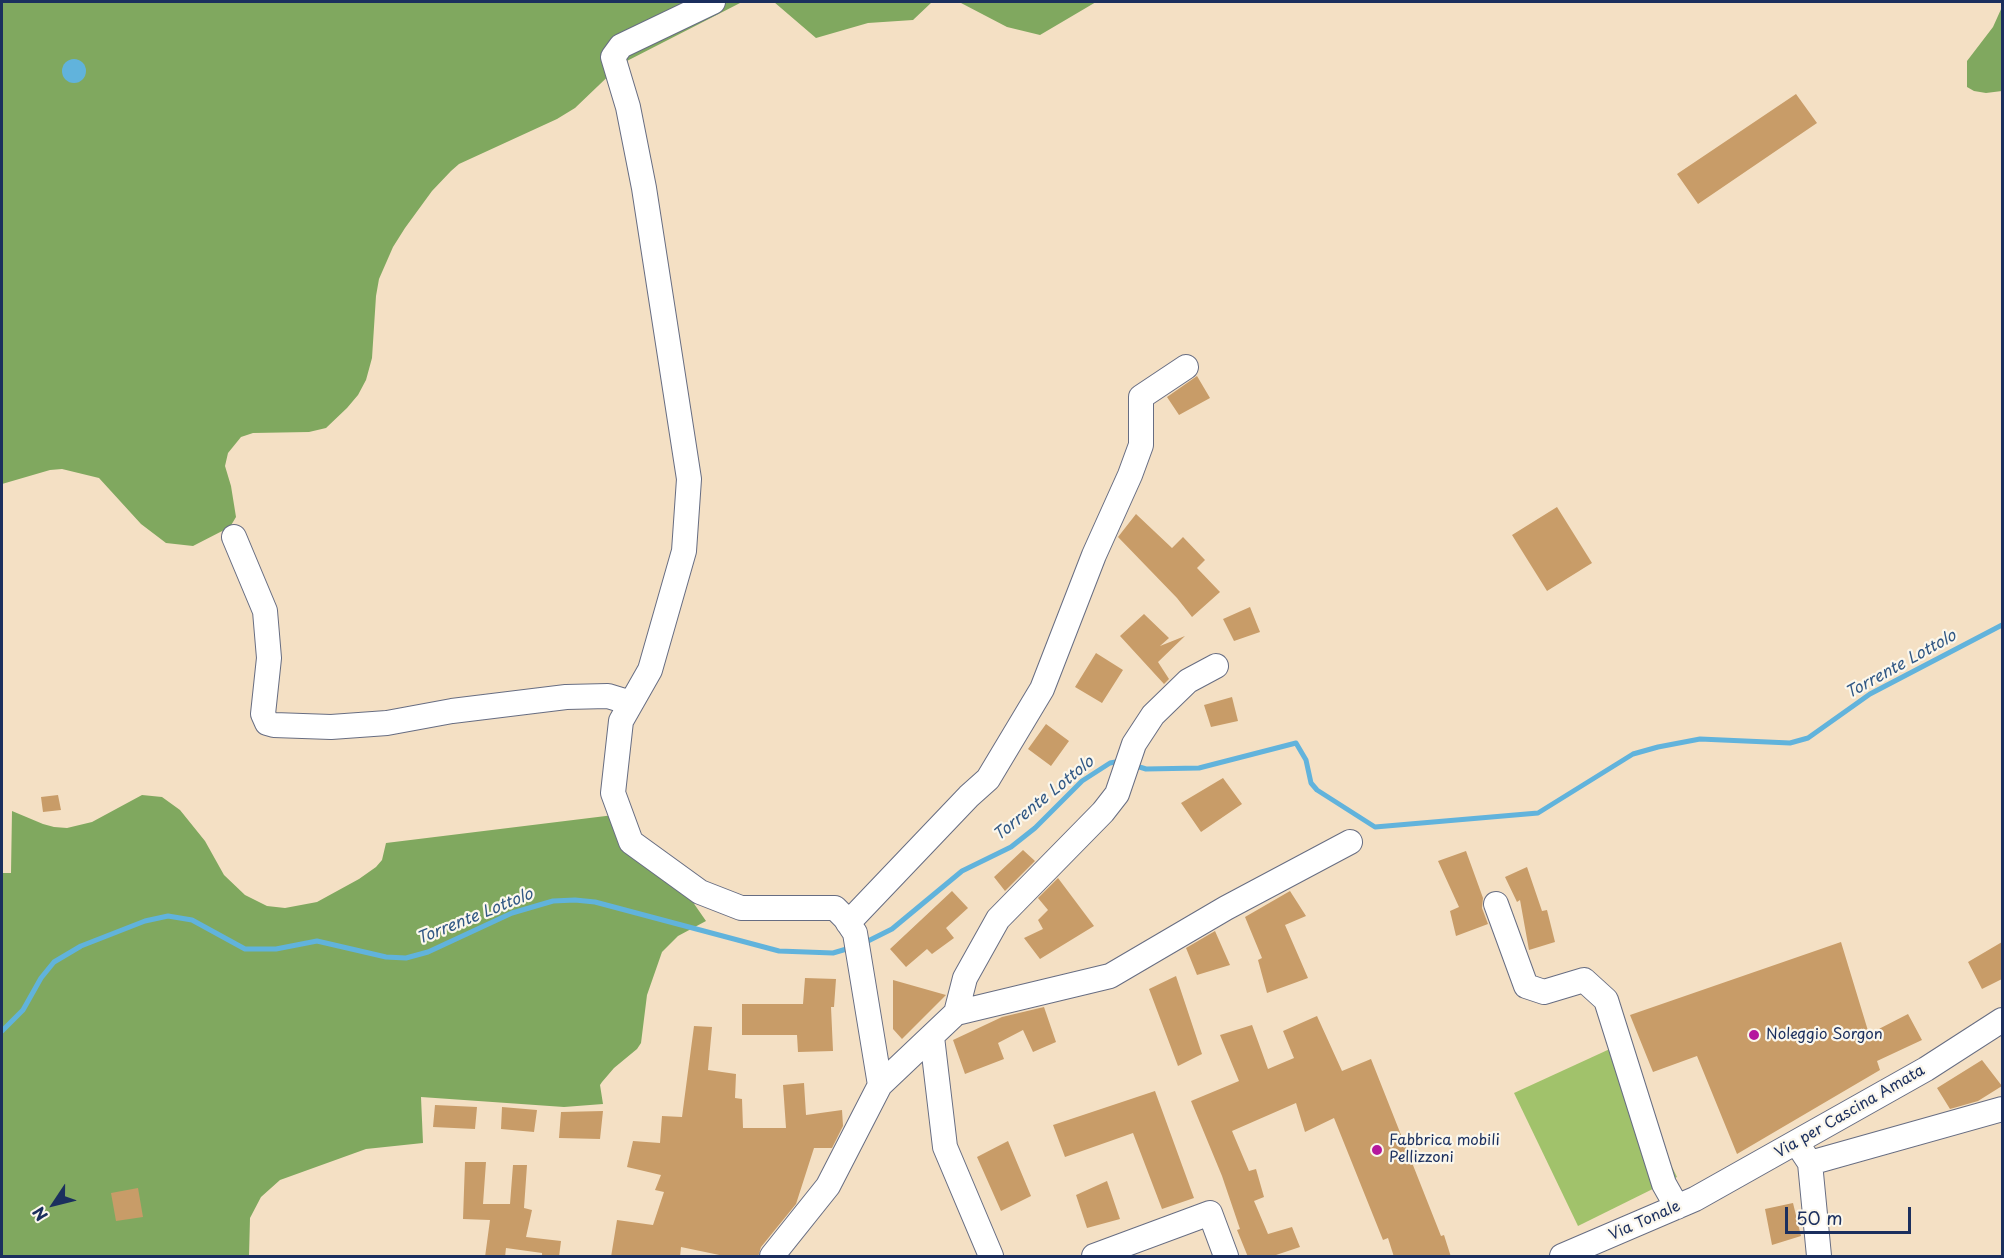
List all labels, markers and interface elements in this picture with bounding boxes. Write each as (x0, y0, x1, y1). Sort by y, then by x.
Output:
water label: Torrente Lottolo (1842, 627, 1960, 703)
water label: Torrente Lottolo (990, 753, 1098, 845)
water label: Torrente Lottolo (414, 885, 536, 949)
place label: Noleggio Sorgon (1766, 1026, 1883, 1044)
marker: Noleggio Sorgon (1747, 1028, 1761, 1042)
street label: Via per Cascina Amata (1772, 1062, 1928, 1162)
place label: Fabbrica mobili Pellizzoni (1389, 1132, 1500, 1167)
marker: Fabbrica mobili Pellizzoni (1370, 1143, 1384, 1157)
north arrow (24, 1174, 84, 1234)
scale bar (1788, 1195, 1914, 1233)
street label: Via Tonale (1606, 1197, 1684, 1245)
text: N (26, 1202, 53, 1226)
text: 50 m (1796, 1204, 1843, 1231)

